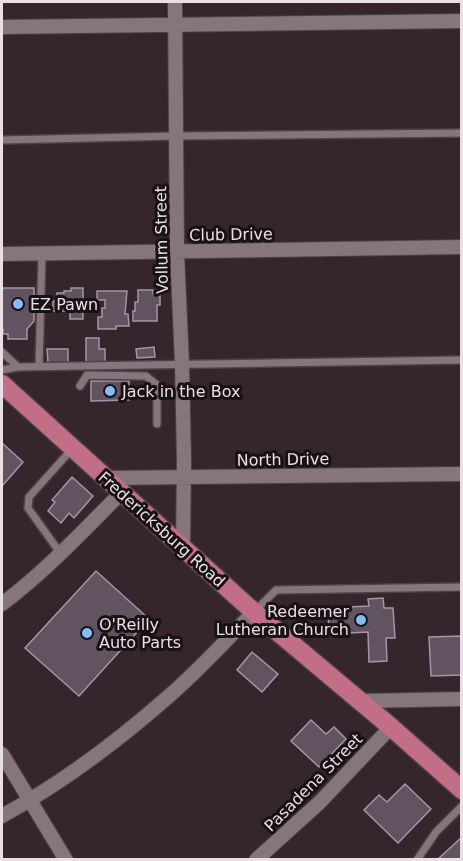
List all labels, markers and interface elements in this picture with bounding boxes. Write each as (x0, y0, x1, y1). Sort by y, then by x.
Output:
street label: Vollum Street (151, 186, 172, 294)
street label: Club Drive (189, 224, 273, 245)
place label: EZ Pawn (30, 295, 98, 314)
marker: EZ Pawn (11, 297, 25, 311)
place label: Jack in the Box (121, 382, 240, 401)
marker: Jack in the Box (103, 384, 117, 398)
street label: North Drive (237, 449, 329, 470)
street label: Fredericksburg Road (95, 468, 229, 591)
place label: Redeemer Lutheran Church (216, 602, 349, 639)
marker: Redeemer Lutheran Church (354, 613, 368, 627)
place label: O'Reilly Auto Parts (99, 615, 181, 652)
marker: O'Reilly Auto Parts (80, 626, 94, 640)
street label: Pasadena Street (260, 729, 366, 835)

